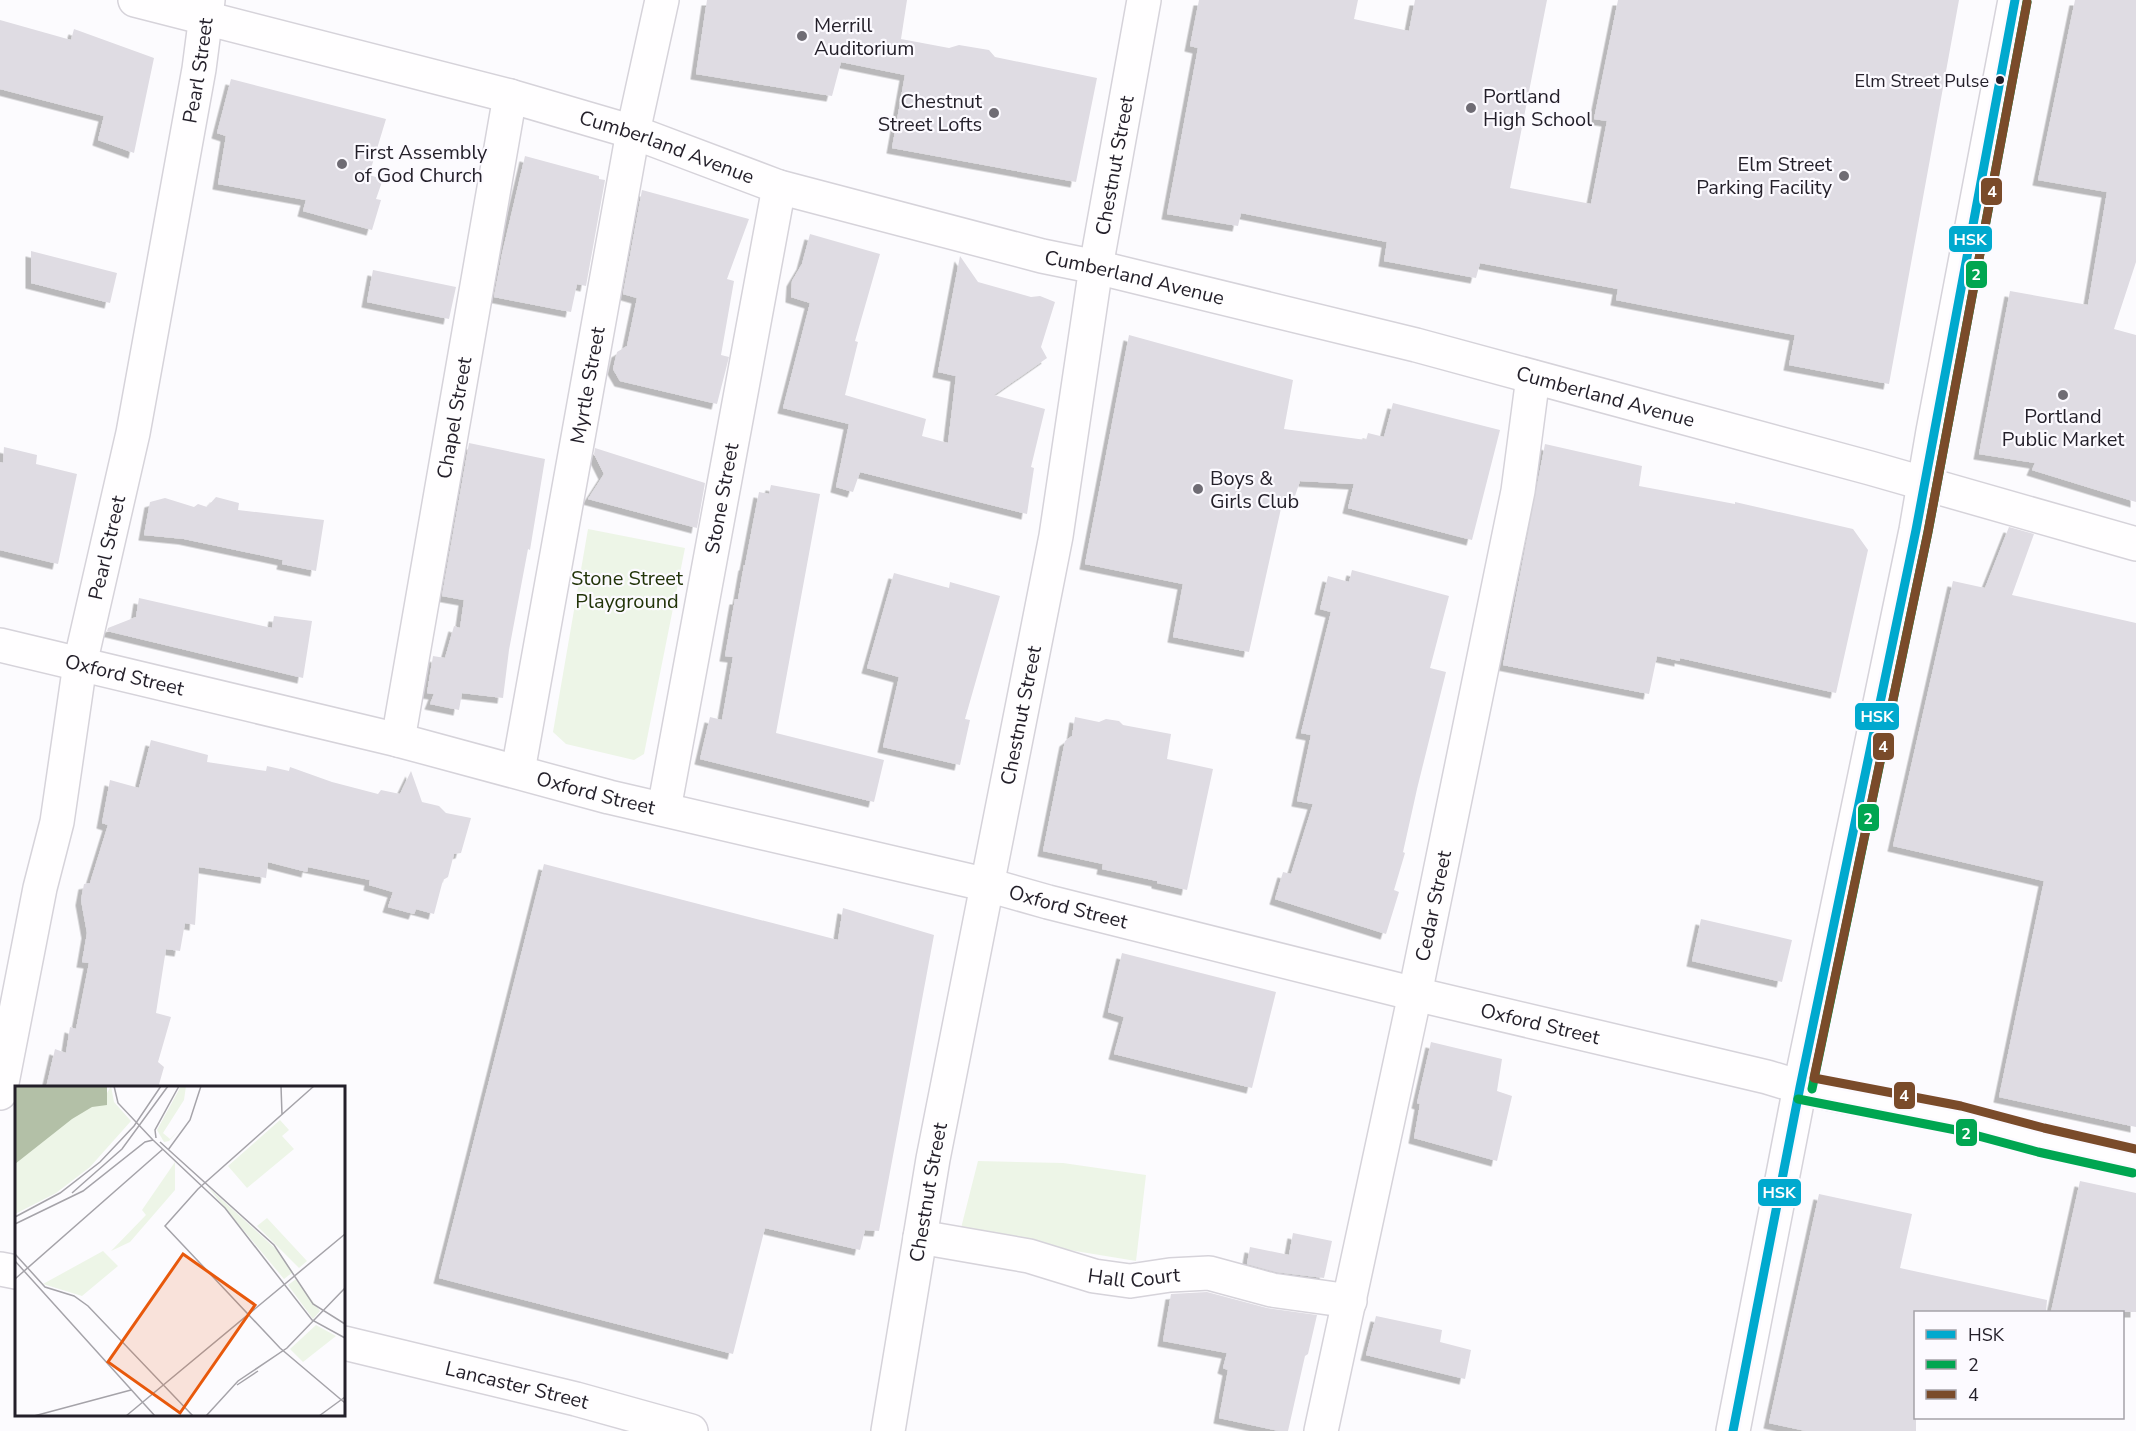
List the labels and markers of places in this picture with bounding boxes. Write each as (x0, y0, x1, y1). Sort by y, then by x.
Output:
place label: Merrill Auditorium (814, 12, 914, 62)
marker: Merrill Auditorium (795, 29, 809, 43)
place label: Elm Street Pulse (1855, 69, 1989, 93)
marker: Elm Street Pulse (1994, 74, 2006, 86)
place label: Portland High School (1483, 83, 1592, 133)
place label: Chestnut Street Lofts (878, 88, 983, 138)
marker: Portland High School (1464, 101, 1478, 115)
marker: Chestnut Street Lofts (987, 106, 1001, 120)
place label: First Assembly of God Church (354, 139, 488, 189)
place label: Elm Street Parking Facility (1696, 151, 1833, 201)
marker: First Assembly of God Church (335, 157, 349, 171)
marker: Elm Street Parking Facility (1837, 169, 1851, 183)
marker: Portland Public Market (2056, 388, 2070, 402)
place label: Portland Public Market (2002, 403, 2125, 453)
place label: Boys & Girls Club (1210, 465, 1299, 515)
marker: Boys & Girls Club (1191, 482, 1205, 496)

